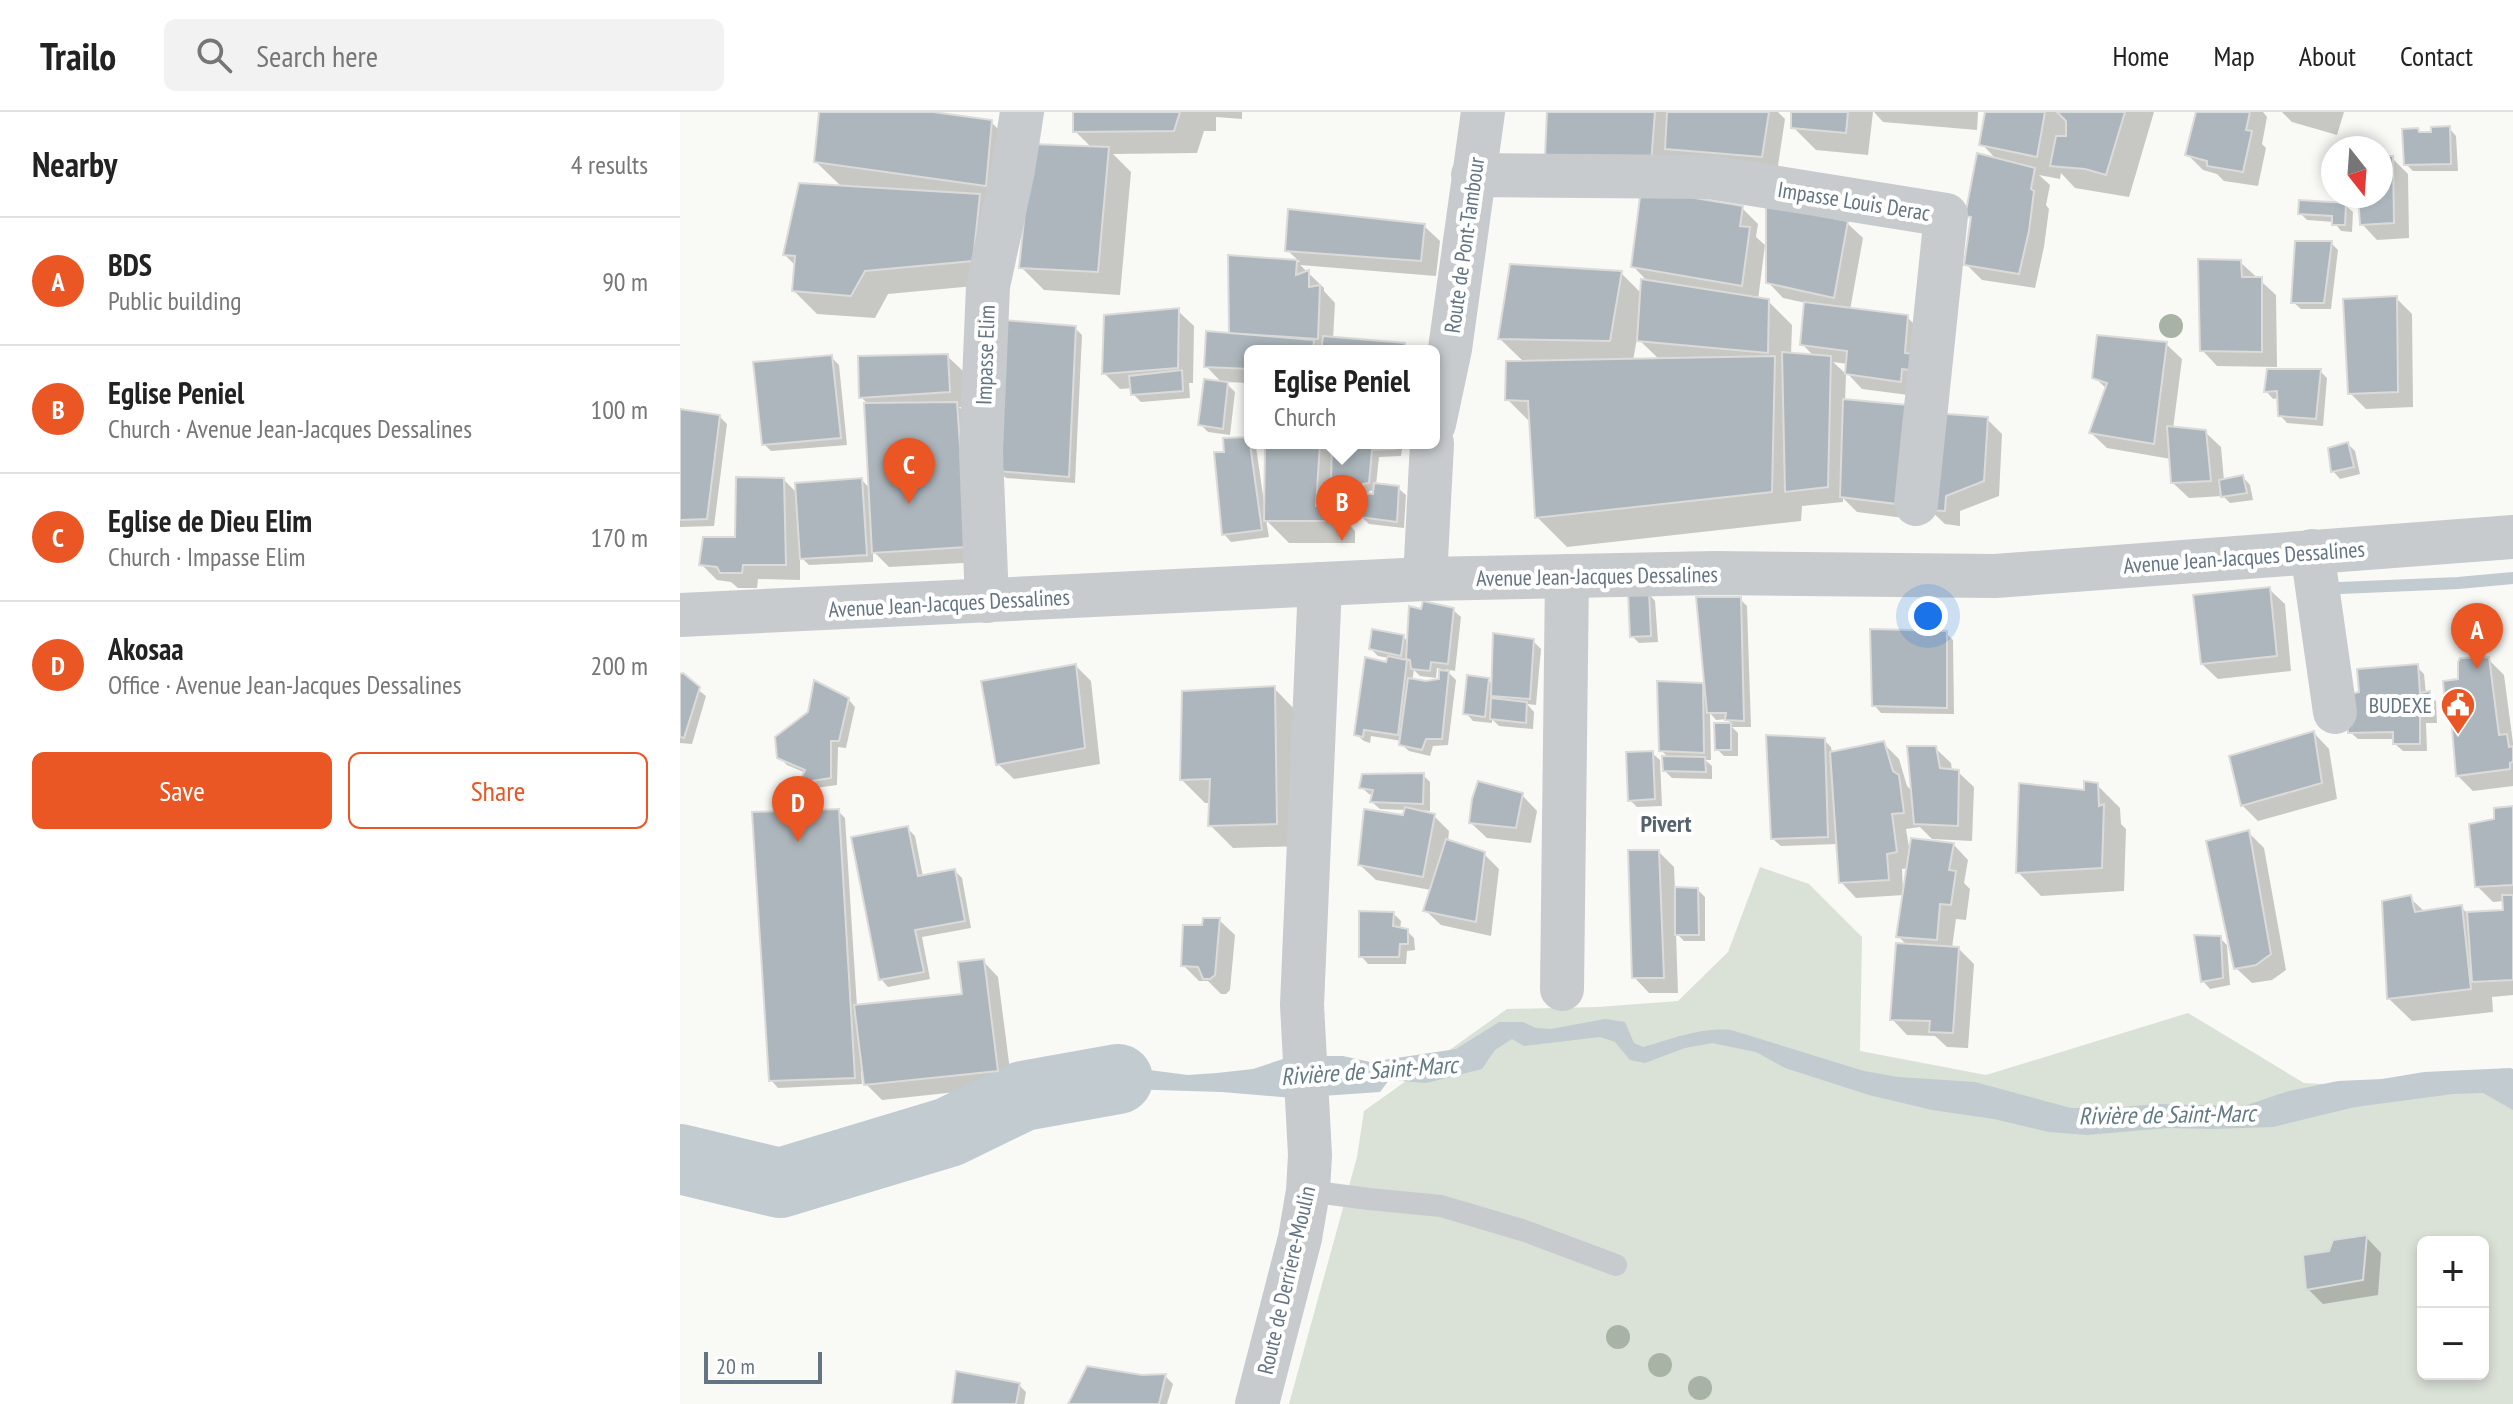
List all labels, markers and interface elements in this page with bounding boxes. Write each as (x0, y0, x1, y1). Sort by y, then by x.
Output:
search box (164, 19, 724, 91)
text: Trailo (40, 31, 116, 80)
icon: search (192, 33, 236, 77)
text: Search here (256, 36, 378, 75)
text: Home (2113, 37, 2169, 74)
text: Map (2213, 37, 2255, 74)
text: About (2299, 37, 2356, 74)
text: Contact (2400, 37, 2473, 74)
north arrow (2321, 136, 2393, 208)
text: Nearby (32, 142, 117, 186)
text: 4 results (571, 148, 648, 181)
street label: Route de Pont-Tambour (1438, 155, 1490, 335)
street label: Impasse Louis Derac (1776, 175, 1932, 227)
text: BDS (108, 245, 152, 284)
text: A (51, 265, 65, 298)
text: 90 m (602, 265, 648, 298)
text: Public building (108, 284, 241, 317)
street label: Impasse Elim (969, 304, 1001, 406)
popup (1244, 345, 1440, 449)
text: Eglise Peniel (1274, 361, 1410, 400)
text: Eglise Peniel (108, 373, 244, 412)
text: B (52, 393, 64, 426)
text: 100 m (590, 393, 648, 426)
text: Church (1274, 400, 1336, 433)
text: Church · Avenue Jean-Jacques Dessalines (108, 412, 472, 445)
pin: C (883, 438, 935, 504)
pin: B (1316, 475, 1368, 541)
text: Eglise de Dieu Elim (108, 501, 312, 540)
text: C (52, 521, 64, 554)
text: 170 m (590, 521, 648, 554)
street label: Avenue Jean-Jacques Dessalines (2122, 535, 2366, 579)
text: Church · Impasse Elim (108, 540, 305, 573)
street label: Avenue Jean-Jacques Dessalines (1476, 560, 1718, 592)
street label: Avenue Jean-Jacques Dessalines (828, 583, 1070, 623)
your location (1908, 596, 1948, 636)
pin: A (2451, 603, 2503, 669)
text: Akosaa (108, 629, 184, 668)
text: D (51, 649, 65, 682)
text: 200 m (590, 649, 648, 682)
text: Office · Avenue Jean-Jacques Dessalines (108, 668, 461, 701)
public building icon: BUDEXE (2439, 686, 2477, 736)
place label: BUDEXE (2369, 691, 2432, 719)
button: Save (32, 752, 332, 829)
button: Share (348, 752, 648, 829)
pin: D (772, 776, 824, 842)
district label: Pivert (1640, 808, 1692, 839)
water label: Rivière de Saint-Marc (1280, 1049, 1461, 1092)
water label: Rivière de Saint-Marc (2078, 1097, 2258, 1132)
street label: Route de Derriere-Moulin (1251, 1183, 1321, 1377)
map controls (2417, 1236, 2489, 1380)
button: + (2417, 1236, 2489, 1308)
button: − (2417, 1308, 2489, 1380)
scale bar (704, 1348, 822, 1384)
text: 20 m (716, 1352, 755, 1380)

